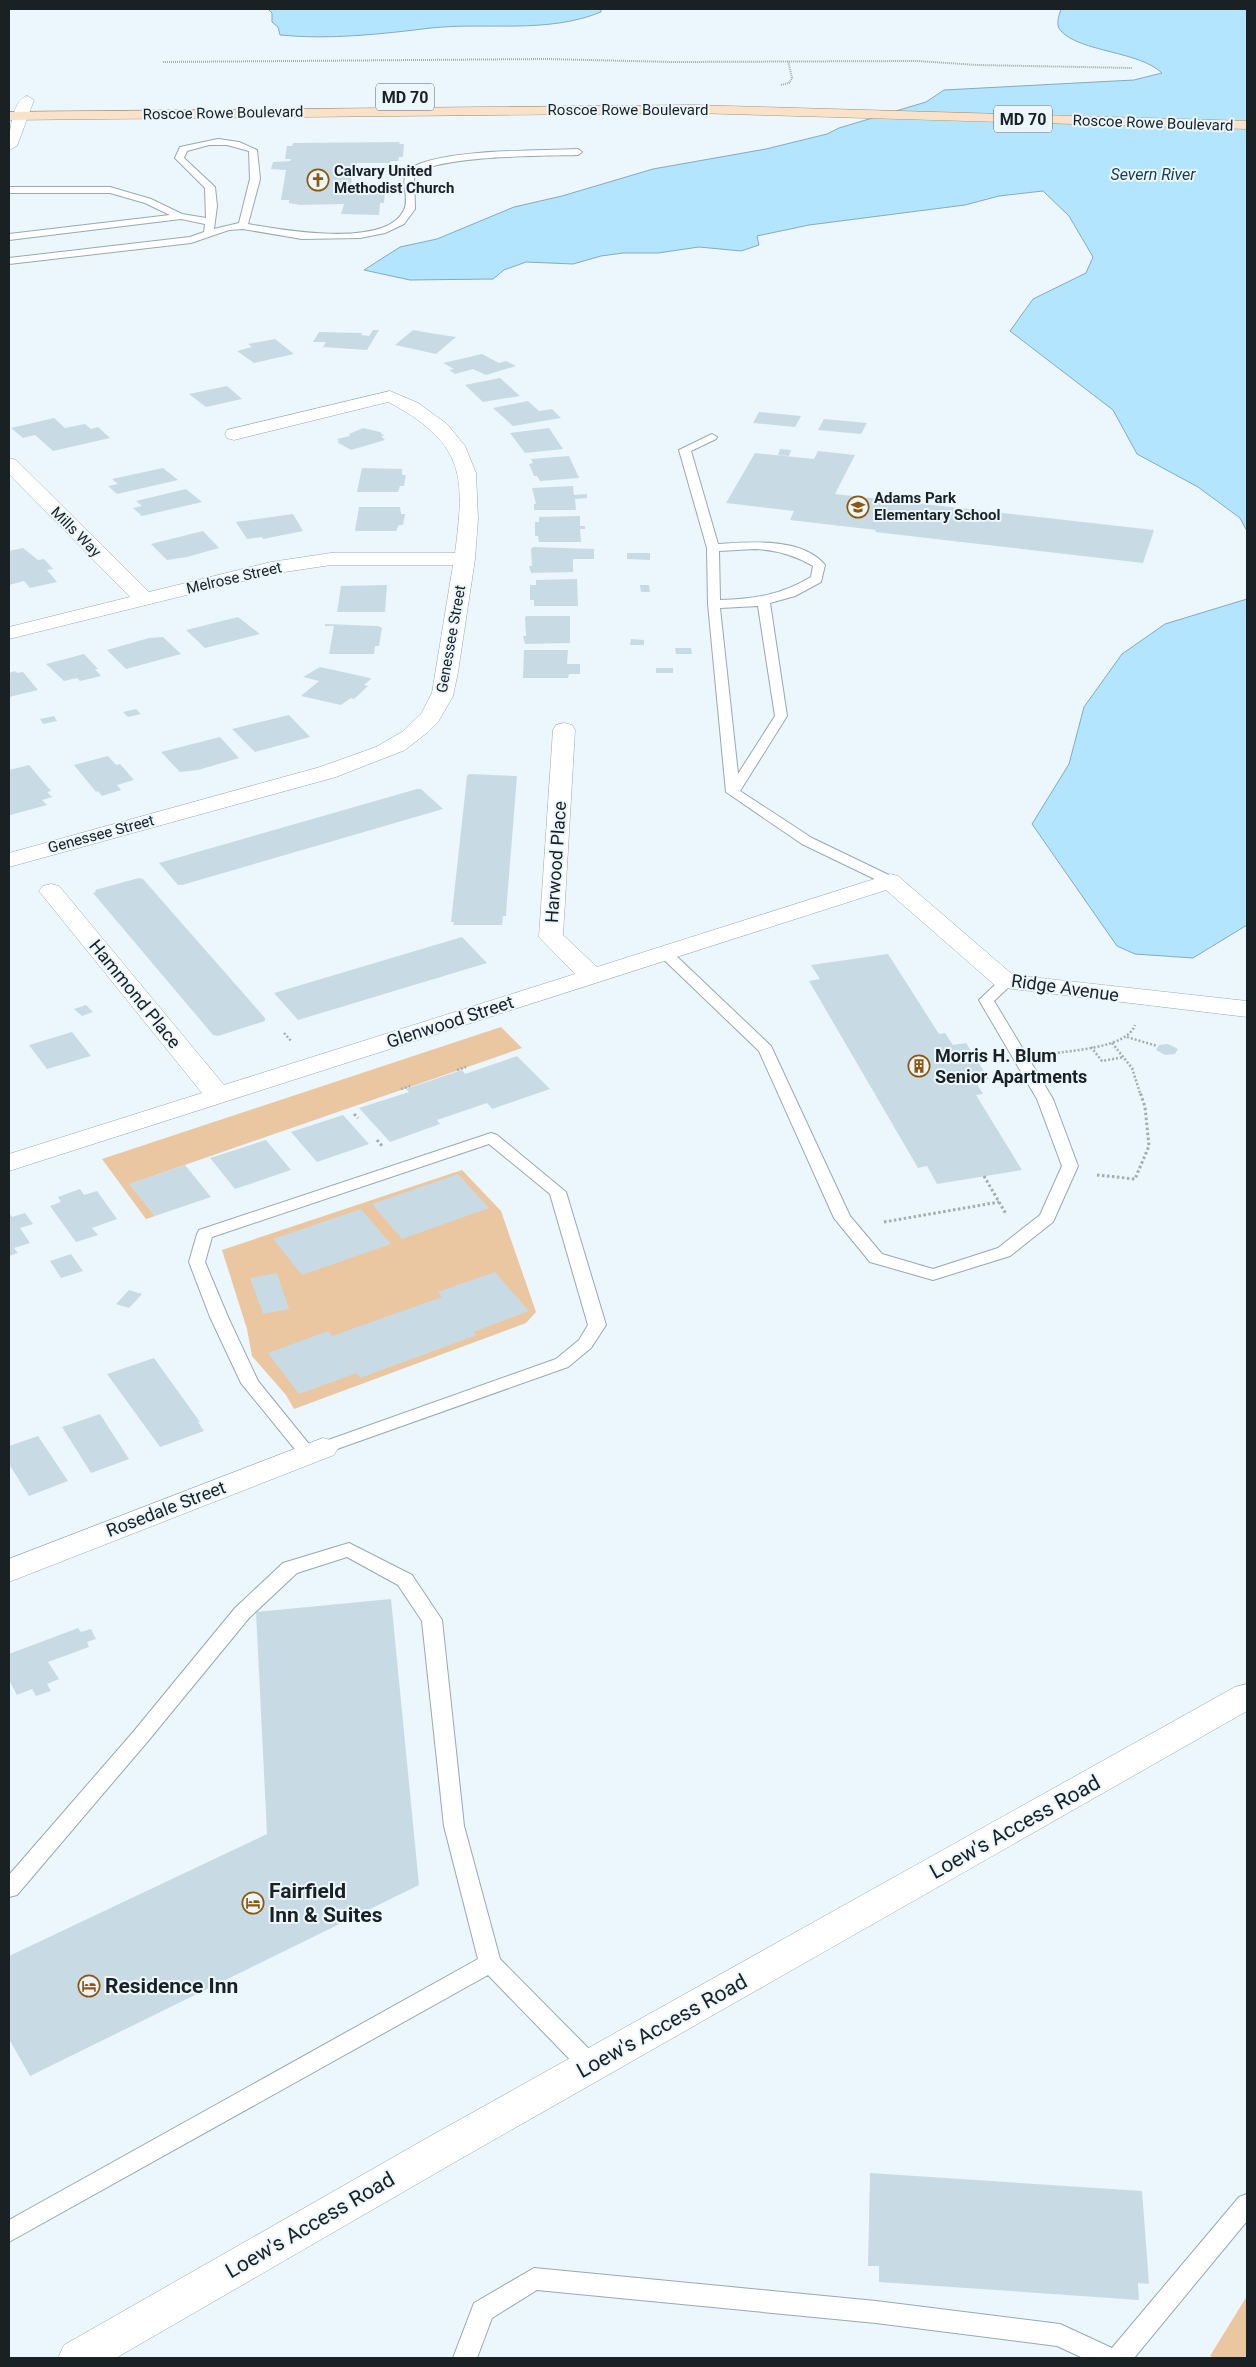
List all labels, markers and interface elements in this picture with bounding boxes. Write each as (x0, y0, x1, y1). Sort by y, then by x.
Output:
road number: MD 70 (376, 84, 434, 110)
street label: Roscoe Rowe Boulevard (548, 101, 708, 119)
street label: Roscoe Rowe Boulevard (142, 103, 304, 123)
road number: MD 70 (994, 106, 1052, 132)
street label: Roscoe Rowe Boulevard (1072, 111, 1234, 135)
place label: Calvary United Methodist Church (334, 162, 454, 197)
water label: Severn River (1111, 165, 1196, 184)
church icon: Calvary United Methodist Church (306, 168, 330, 192)
place label: Adams Park Elementary School (874, 489, 1000, 524)
school or university icon: Adams Park Elementary School (846, 495, 870, 519)
street label: Mills Way (47, 503, 105, 561)
street label: Melrose Street (185, 558, 283, 598)
street label: Genessee Street (433, 584, 469, 694)
street label: Harwood Place (541, 800, 570, 924)
street label: Genessee Street (46, 811, 156, 857)
street label: Hammond Place (85, 935, 186, 1052)
street label: Ridge Avenue (1010, 970, 1120, 1005)
street label: Glenwood Street (384, 991, 516, 1052)
place label: Morris H. Blum Senior Apartments (935, 1045, 1087, 1087)
building icon: Morris H. Blum Senior Apartments (907, 1054, 931, 1078)
street label: Rosedale Street (103, 1476, 229, 1541)
street label: Loew's Access Road (926, 1770, 1104, 1884)
place label: Fairfield Inn & Suites (269, 1879, 383, 1927)
hotel icon: Fairfield Inn & Suites (241, 1891, 265, 1915)
street label: Loew's Access Road (573, 1969, 751, 2083)
hotel icon: Residence Inn (77, 1974, 101, 1998)
place label: Residence Inn (105, 1974, 238, 1998)
street label: Loew's Access Road (221, 2167, 399, 2283)

